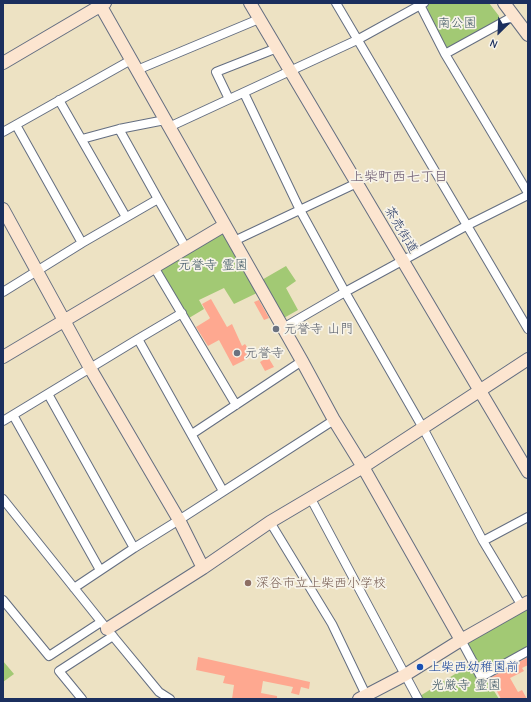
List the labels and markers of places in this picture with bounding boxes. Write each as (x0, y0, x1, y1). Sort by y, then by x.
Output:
place label: 元誉寺 山門 (284, 321, 353, 337)
marker: 元誉寺 山門 (271, 324, 281, 334)
place label: 元誉寺 (245, 345, 284, 361)
marker: 元誉寺 (232, 348, 242, 358)
place label: 深谷市立上柴西小学校 (256, 575, 386, 591)
marker: 深谷市立上柴西小学校 (243, 578, 253, 588)
place label: 上柴西幼稚園前 (428, 659, 519, 675)
marker: 上柴西幼稚園前 (415, 662, 425, 672)

